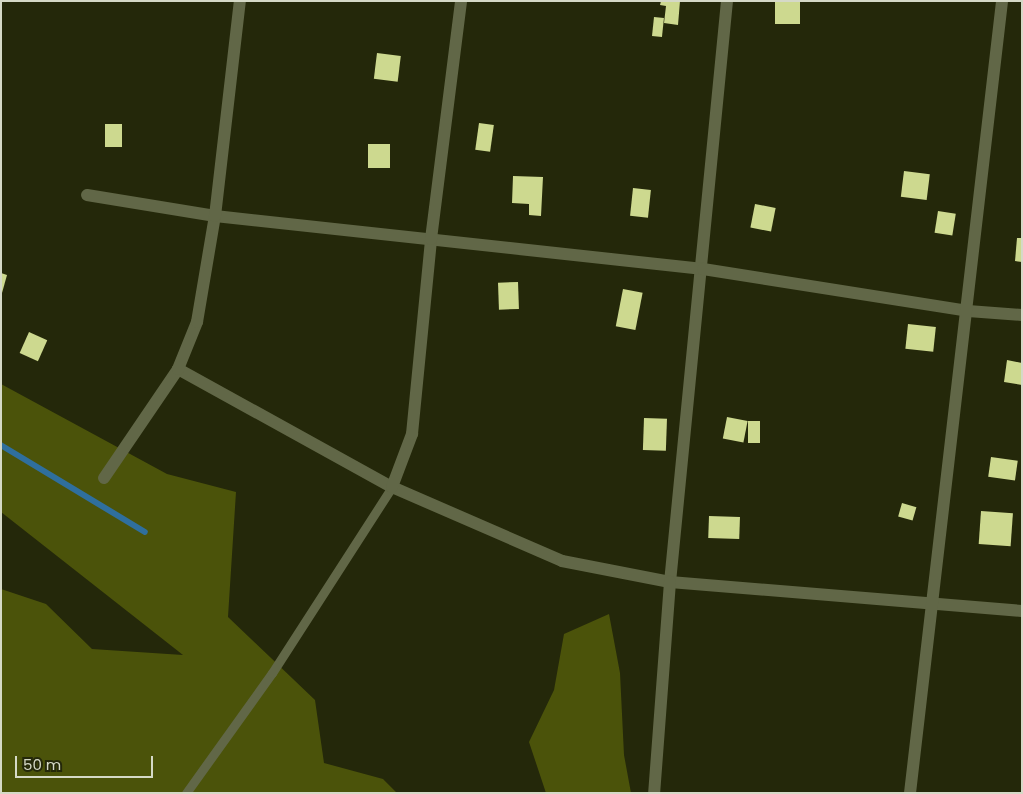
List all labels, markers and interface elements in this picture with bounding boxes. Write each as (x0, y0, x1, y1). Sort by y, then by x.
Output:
scale bar (18, 746, 155, 778)
text: 50 m (23, 754, 61, 775)

